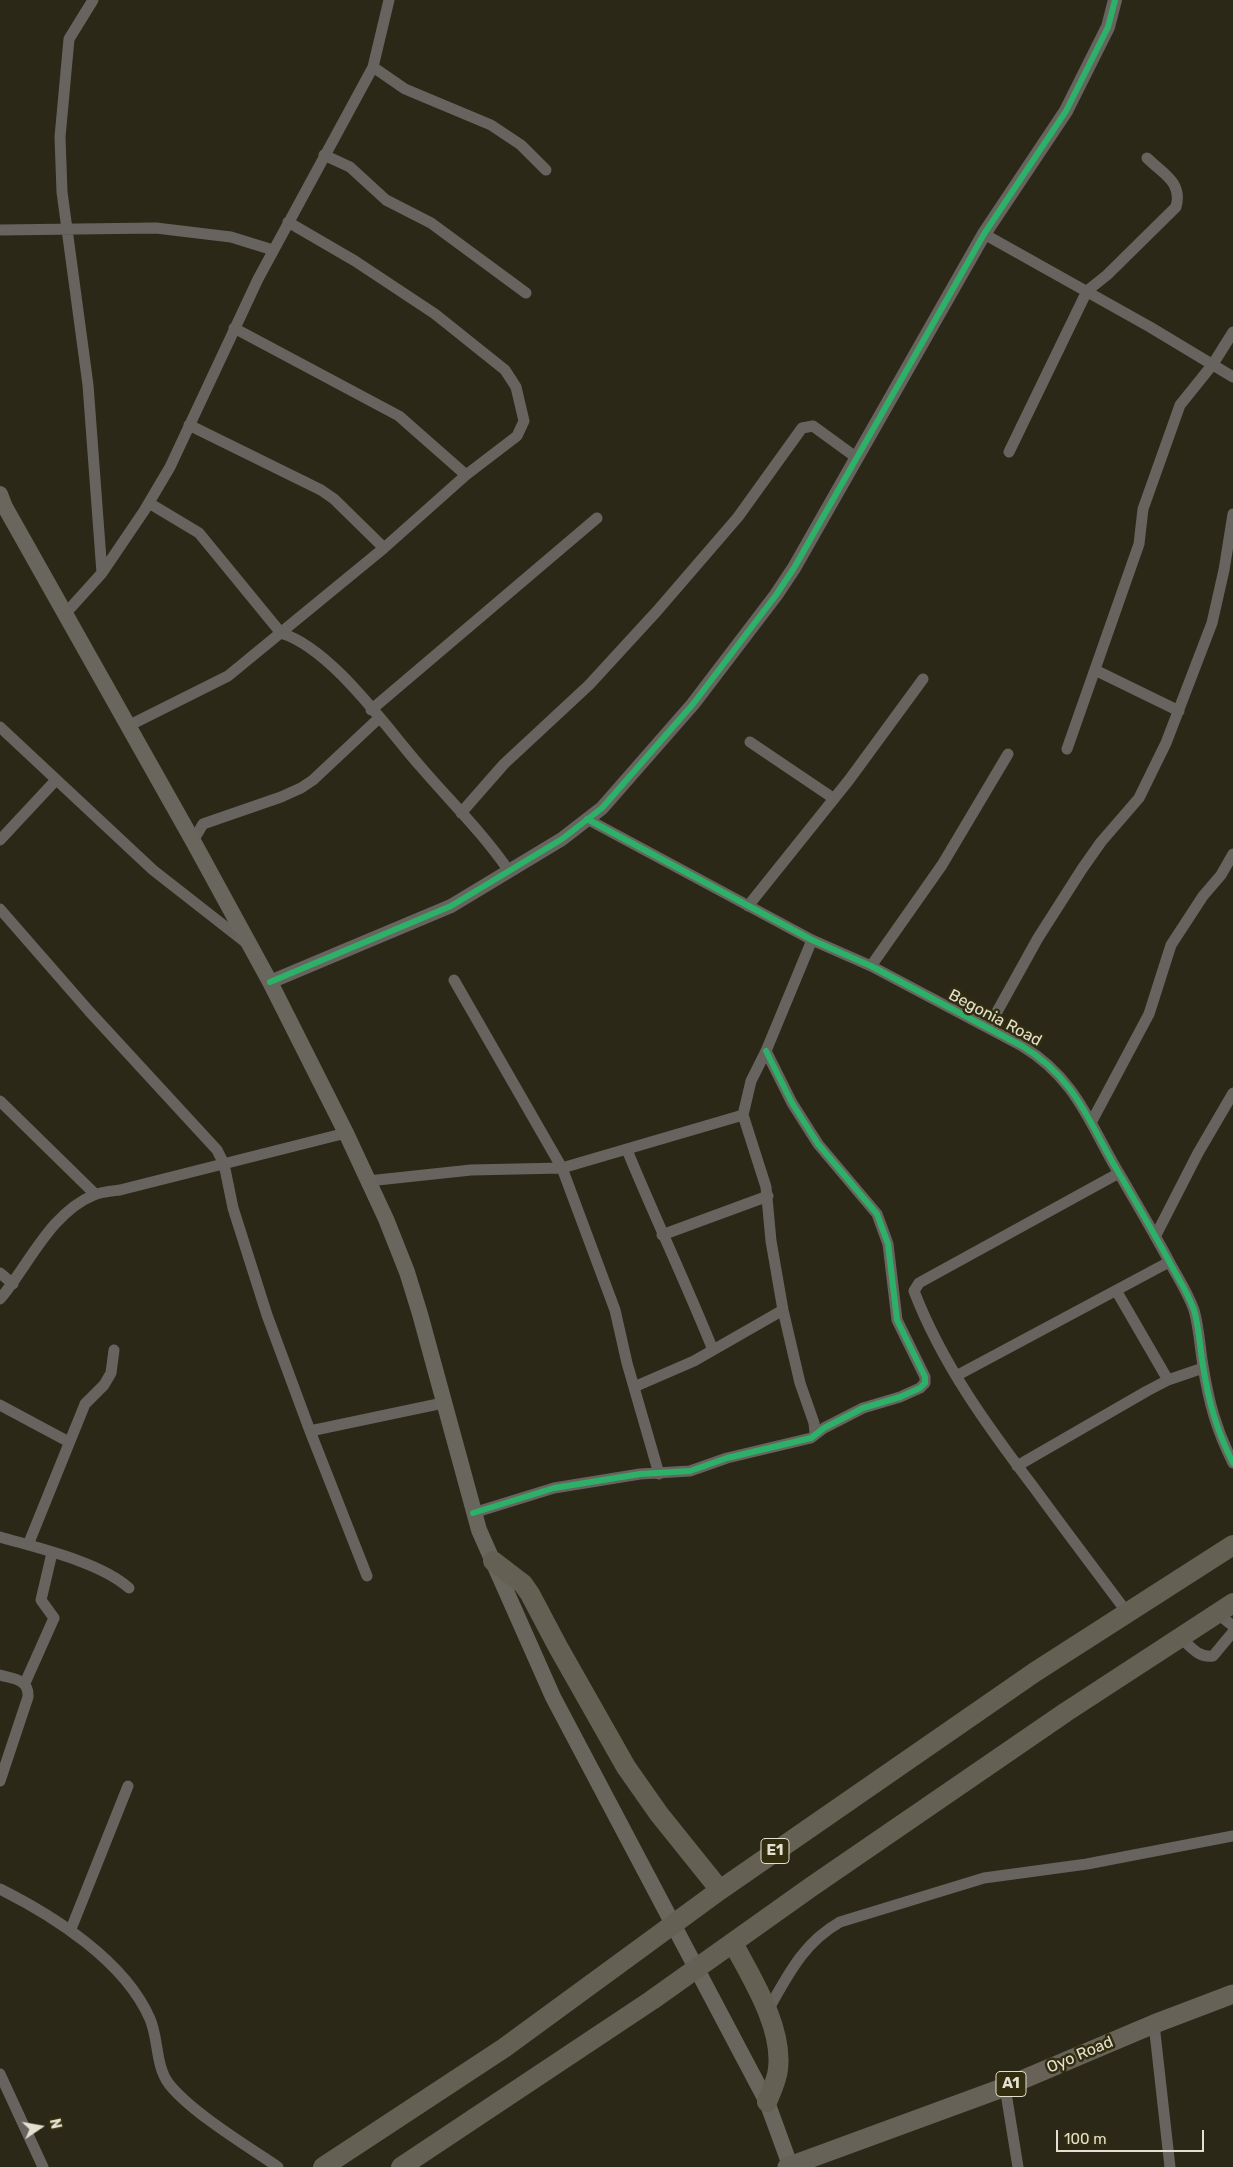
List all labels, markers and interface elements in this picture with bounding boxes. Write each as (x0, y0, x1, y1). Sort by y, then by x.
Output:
street label: Begonia Road (945, 985, 1045, 1051)
road number: E1 (761, 1838, 789, 1864)
street label: Oyo Road (1044, 2032, 1116, 2078)
road number: A1 (996, 2072, 1026, 2096)
north arrow (15, 2102, 65, 2152)
text: N (46, 2117, 65, 2130)
scale bar (1058, 2120, 1206, 2152)
text: 100 m (1064, 2130, 1106, 2148)

